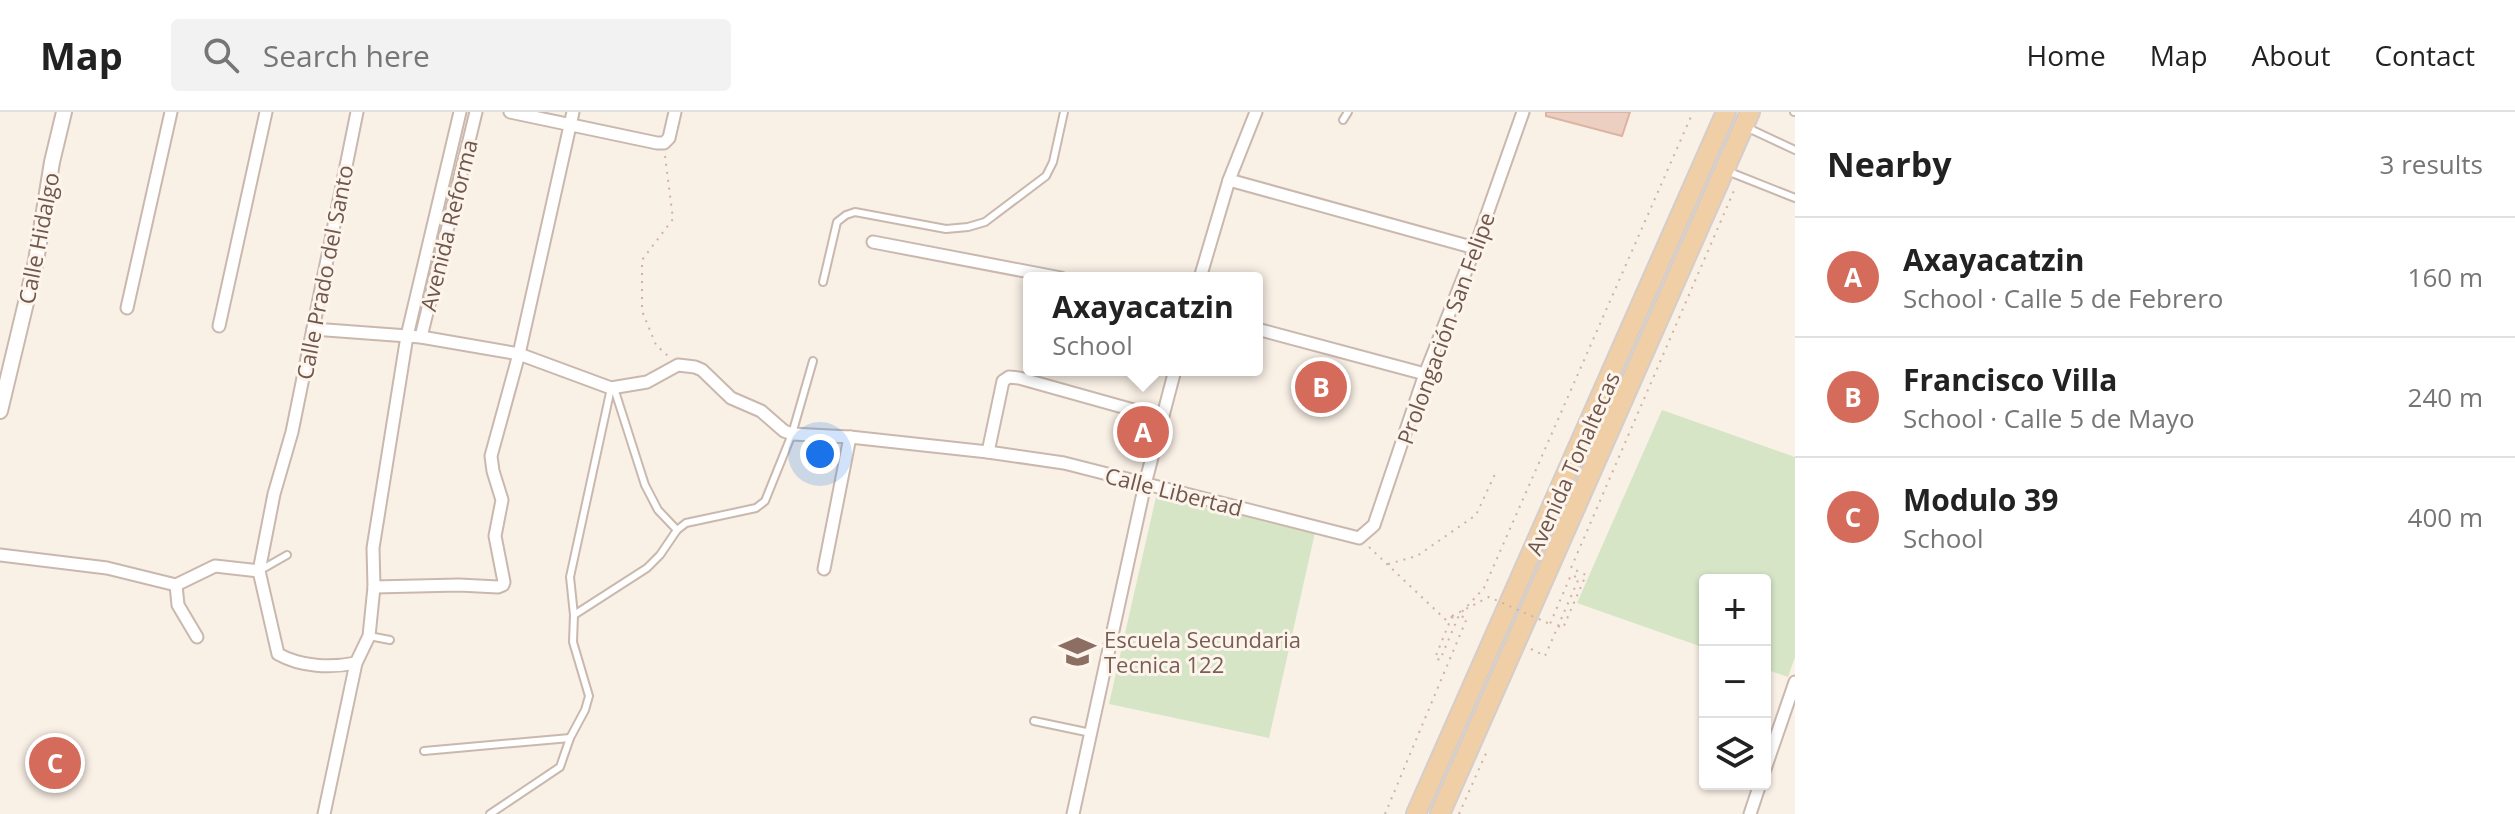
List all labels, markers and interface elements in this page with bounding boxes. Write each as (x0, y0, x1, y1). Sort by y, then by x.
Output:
search box (171, 19, 731, 91)
text: Map (40, 29, 123, 81)
icon: search (199, 33, 243, 77)
text: Search here (263, 35, 430, 76)
text: Home (2027, 36, 2106, 74)
text: Map (2150, 36, 2208, 74)
text: About (2252, 36, 2330, 74)
text: Contact (2374, 36, 2475, 74)
street label: Avenida Reforma (412, 136, 484, 314)
text: Nearby (1827, 141, 1952, 187)
text: 3 results (2380, 146, 2483, 182)
street label: Calle Prado del Santo (288, 162, 360, 382)
street label: Calle Hidalgo (11, 170, 65, 306)
street label: Prolongación San Felipe (1389, 208, 1501, 448)
text: Axayacatzin (1903, 239, 2084, 280)
text: A (1844, 259, 1862, 295)
text: 160 m (2408, 259, 2483, 295)
popup (1023, 272, 1263, 376)
text: School · Calle 5 de Febrero (1903, 280, 2223, 316)
text: Axayacatzin (1052, 286, 1234, 327)
text: School (1052, 327, 1133, 363)
pin: B (1295, 357, 1347, 417)
text: Francisco Villa (1903, 359, 2117, 400)
street label: Avenida Tonaltecas (1518, 367, 1626, 559)
text: B (1844, 379, 1862, 415)
text: 240 m (2408, 379, 2483, 415)
text: School · Calle 5 de Mayo (1903, 400, 2195, 436)
pin: A (1117, 402, 1169, 462)
your location (800, 434, 840, 474)
street label: Calle Libertad (1102, 459, 1246, 523)
text: Modulo 39 (1903, 479, 2058, 520)
text: C (1845, 499, 1861, 535)
text: 400 m (2408, 499, 2483, 535)
text: School (1903, 520, 1984, 556)
map controls (1699, 574, 1771, 790)
button: + (1699, 574, 1771, 646)
place label: Escuela Secundaria Tecnica 122 (1104, 624, 1301, 679)
school or university icon: Escuela Secundaria Tecnica 122 (1059, 633, 1097, 671)
button: − (1699, 646, 1771, 718)
button: layers (1699, 718, 1771, 790)
pin: C (29, 733, 81, 793)

